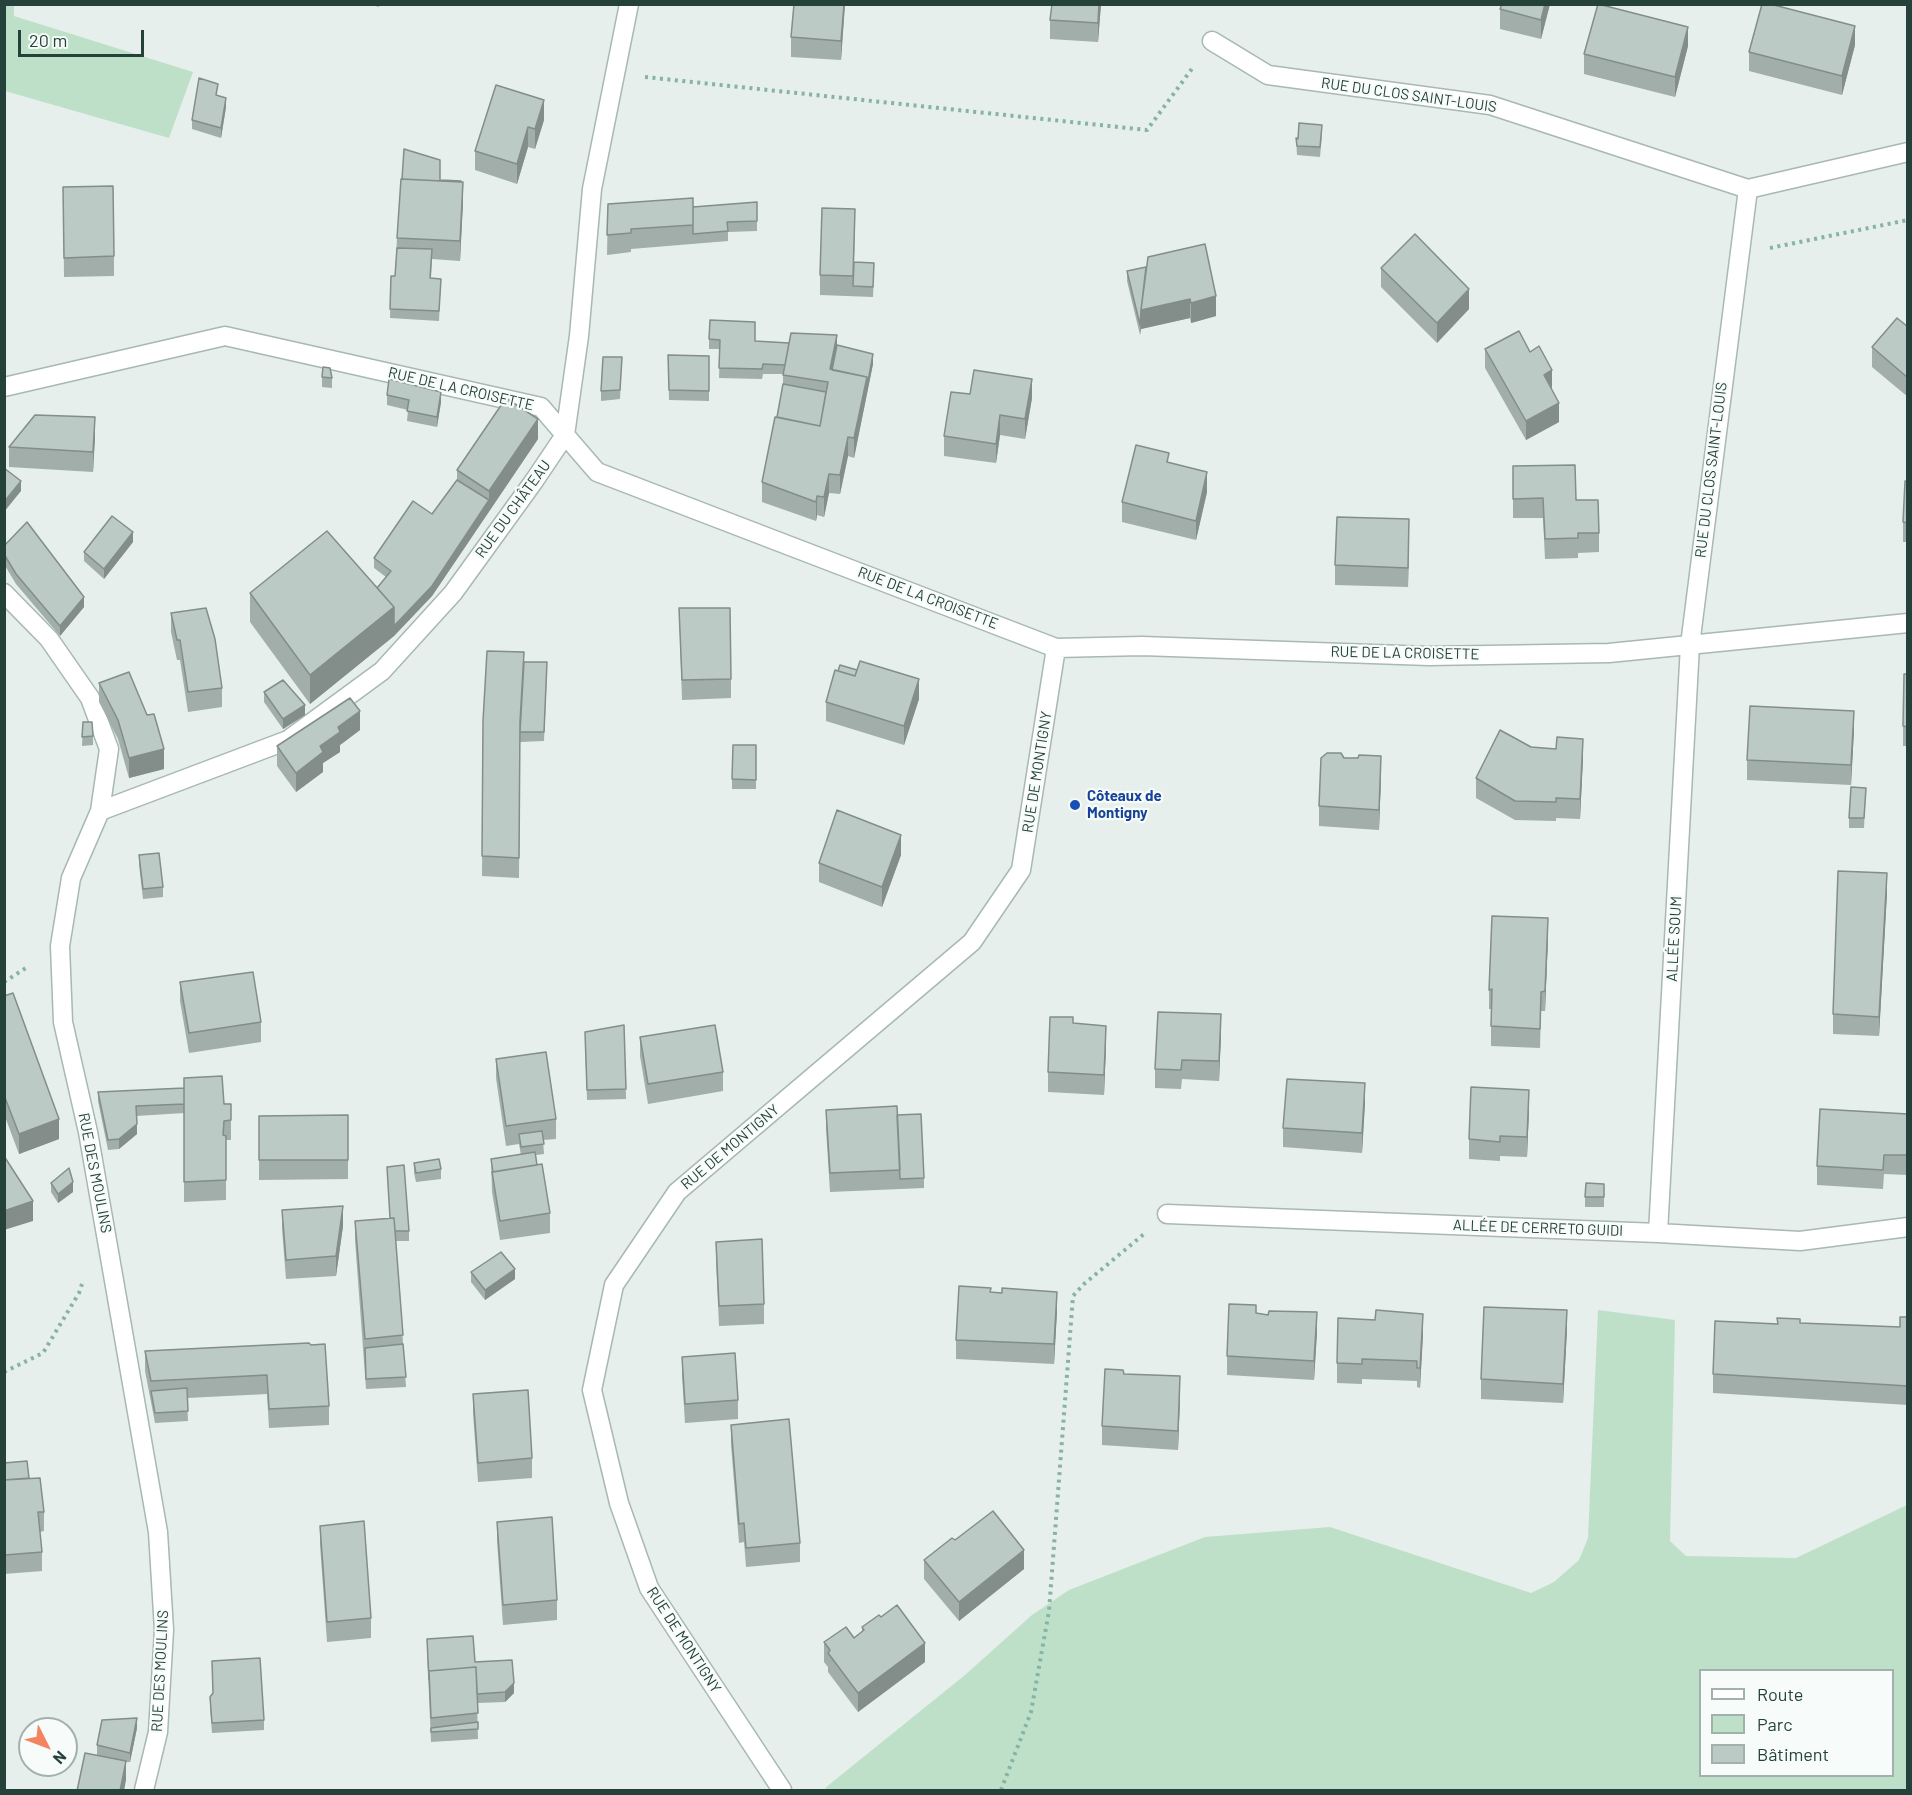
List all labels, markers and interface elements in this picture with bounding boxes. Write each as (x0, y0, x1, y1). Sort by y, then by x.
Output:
scale bar (21, 18, 147, 56)
text: 20 m (29, 29, 67, 51)
street label: RUE DU CLOS SAINT-LOUIS (1320, 74, 1498, 116)
street label: RUE DE LA CROISETTE (386, 363, 536, 415)
street label: RUE DU CLOS SAINT-LOUIS (1691, 381, 1731, 559)
street label: RUE DU CHÂTEAU (471, 457, 555, 561)
street label: RUE DE LA CROISETTE (855, 563, 1001, 633)
street label: RUE DE LA CROISETTE (1330, 643, 1480, 663)
street label: RUE DE MONTIGNY (1019, 710, 1055, 834)
place label: Côteaux de Montigny (1087, 787, 1162, 822)
marker: Côteaux de Montigny (1068, 798, 1082, 812)
street label: ALLÉE SOUM (1663, 896, 1685, 982)
street label: RUE DE MONTIGNY (677, 1101, 783, 1193)
street label: RUE DES MOULINS (75, 1111, 115, 1235)
street label: ALLÉE DE CERRETO GUIDI (1453, 1216, 1623, 1240)
street label: RUE DE MONTIGNY (643, 1584, 725, 1696)
street label: RUE DES MOULINS (148, 1610, 172, 1732)
legend (1699, 1669, 1894, 1777)
text: Route (1757, 1683, 1803, 1705)
text: Parc (1757, 1713, 1793, 1735)
north arrow (18, 1717, 78, 1777)
text: Bâtiment (1757, 1743, 1829, 1765)
text: N (50, 1748, 71, 1768)

